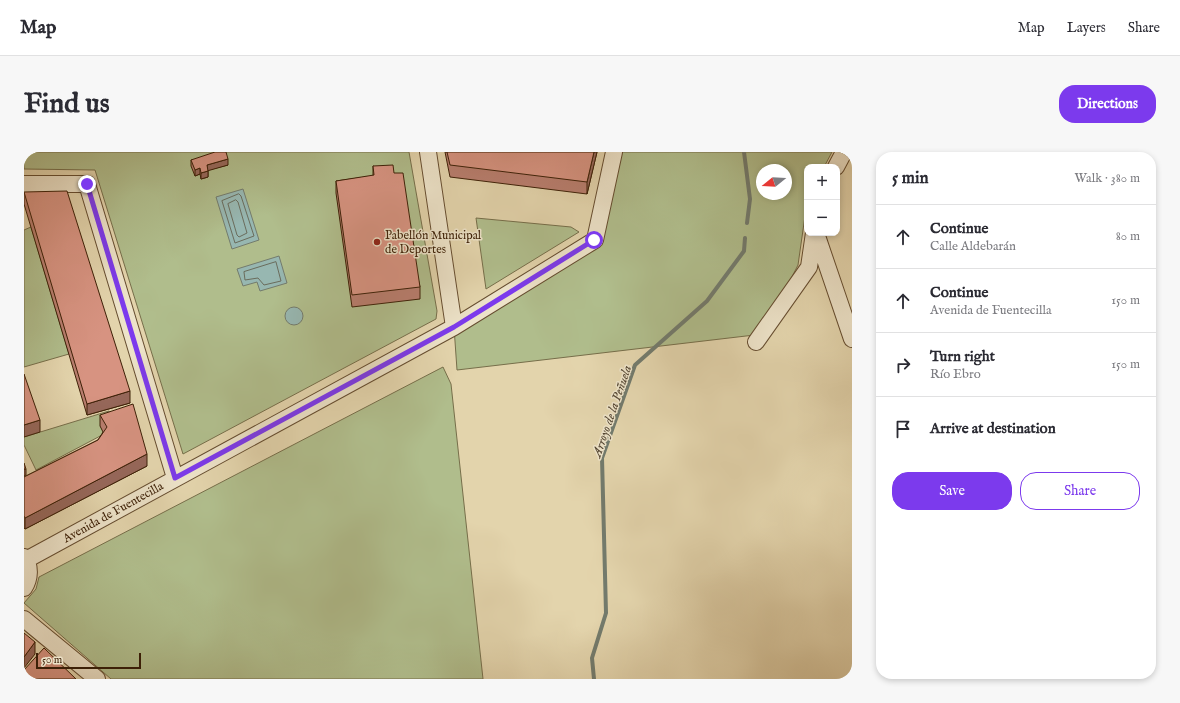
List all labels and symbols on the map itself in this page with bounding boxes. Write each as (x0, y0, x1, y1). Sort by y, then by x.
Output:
north arrow (756, 164, 792, 200)
route end (78, 175, 96, 193)
place label: Pabellón Municipal de Deportes (385, 228, 482, 258)
route start (585, 231, 603, 249)
marker: Pabellón Municipal de Deportes (372, 237, 382, 247)
water label: Arroyo de la Peñuela (588, 363, 636, 462)
street label: Avenida de Fuentecilla (60, 478, 167, 547)
scale bar (36, 651, 141, 670)

